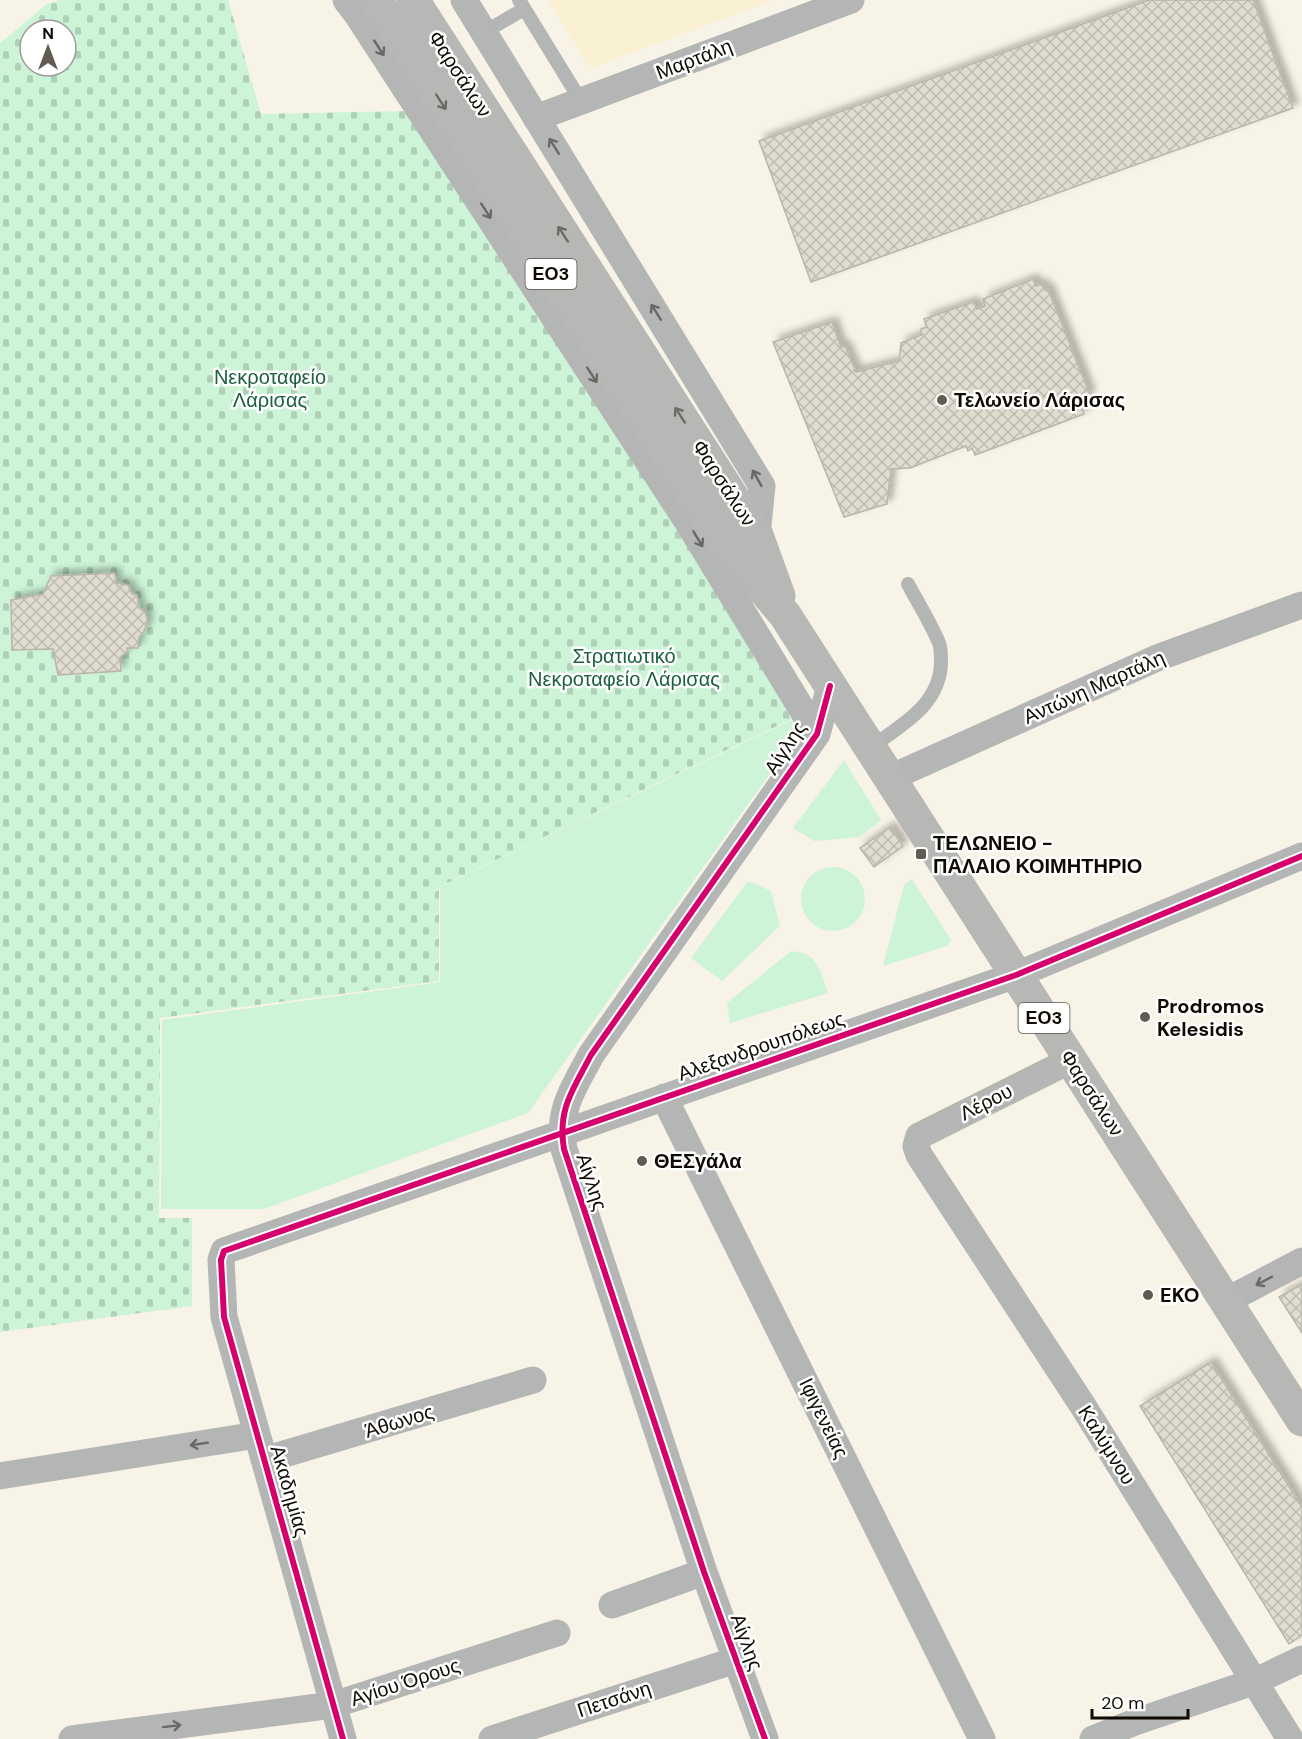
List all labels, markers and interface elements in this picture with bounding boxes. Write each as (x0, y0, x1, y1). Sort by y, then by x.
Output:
north arrow (18, 18, 78, 78)
text: N (42, 23, 54, 44)
street label: Φαρσάλων (422, 26, 498, 122)
street label: Μαρτάλη (652, 33, 736, 85)
one-way arrow (373, 39, 385, 56)
one-way arrow (435, 94, 448, 111)
one-way arrow (547, 138, 559, 155)
one-way arrow (479, 203, 492, 220)
one-way arrow (557, 226, 569, 243)
road number: ΕΟ3 (526, 259, 576, 289)
one-way arrow (649, 304, 661, 321)
park label: Νεκροταφείο Λάρισας (214, 364, 326, 413)
one-way arrow (586, 366, 598, 383)
place label: Τελωνείο Λάρισας (954, 387, 1125, 413)
marker: Τελωνείο Λάρισας (935, 393, 949, 407)
one-way arrow (674, 407, 687, 424)
street label: Φαρσάλων (686, 435, 762, 531)
one-way arrow (751, 470, 762, 488)
one-way arrow (692, 530, 704, 547)
park label: Στρατιωτικό Νεκροταφείο Λάρισας (528, 643, 720, 692)
street label: Αντώνη Μαρτάλη (1019, 644, 1169, 730)
street label: Αίγλης (758, 716, 812, 780)
place label: ΤΕΛΩΝΕΙΟ - ΠΑΛΑΙΟ ΚΟΙΜΗΤΗΡΙΟ (933, 830, 1142, 879)
marker: ΤΕΛΩΝΕΙΟ - ΠΑΛΑΙΟ ΚΟΙΜΗΤΗΡΙΟ (914, 847, 928, 861)
place label: Prodromos Kelesidis (1157, 993, 1265, 1042)
road number: ΕΟ3 (1018, 1003, 1070, 1033)
street label: Αλεξανδρουπόλεως (674, 1005, 848, 1087)
marker: Prodromos Kelesidis (1138, 1010, 1152, 1024)
street label: Φαρσάλων (1054, 1045, 1130, 1141)
street label: Λέρου (955, 1078, 1017, 1126)
place label: ΘΕΣγάλα (654, 1148, 742, 1174)
street label: Αίγλης (571, 1150, 614, 1214)
marker: ΘΕΣγάλα (635, 1154, 649, 1168)
one-way arrow (1256, 1275, 1273, 1287)
place label: EKO (1160, 1282, 1199, 1308)
marker: EKO (1141, 1288, 1155, 1302)
street label: Ιφιγενείας (793, 1373, 855, 1463)
street label: Άθωνος (361, 1398, 437, 1444)
street label: Καλύμνου (1072, 1400, 1142, 1490)
one-way arrow (190, 1439, 210, 1450)
street label: Ακαδημίας (265, 1442, 316, 1540)
street label: Αίγλης (725, 1610, 769, 1674)
street label: Αγίου Όρους (347, 1652, 463, 1712)
street label: Πετσάνη (574, 1675, 654, 1723)
scale bar (1092, 1682, 1188, 1720)
text: 20 m (1101, 1691, 1144, 1715)
one-way arrow (161, 1720, 181, 1731)

